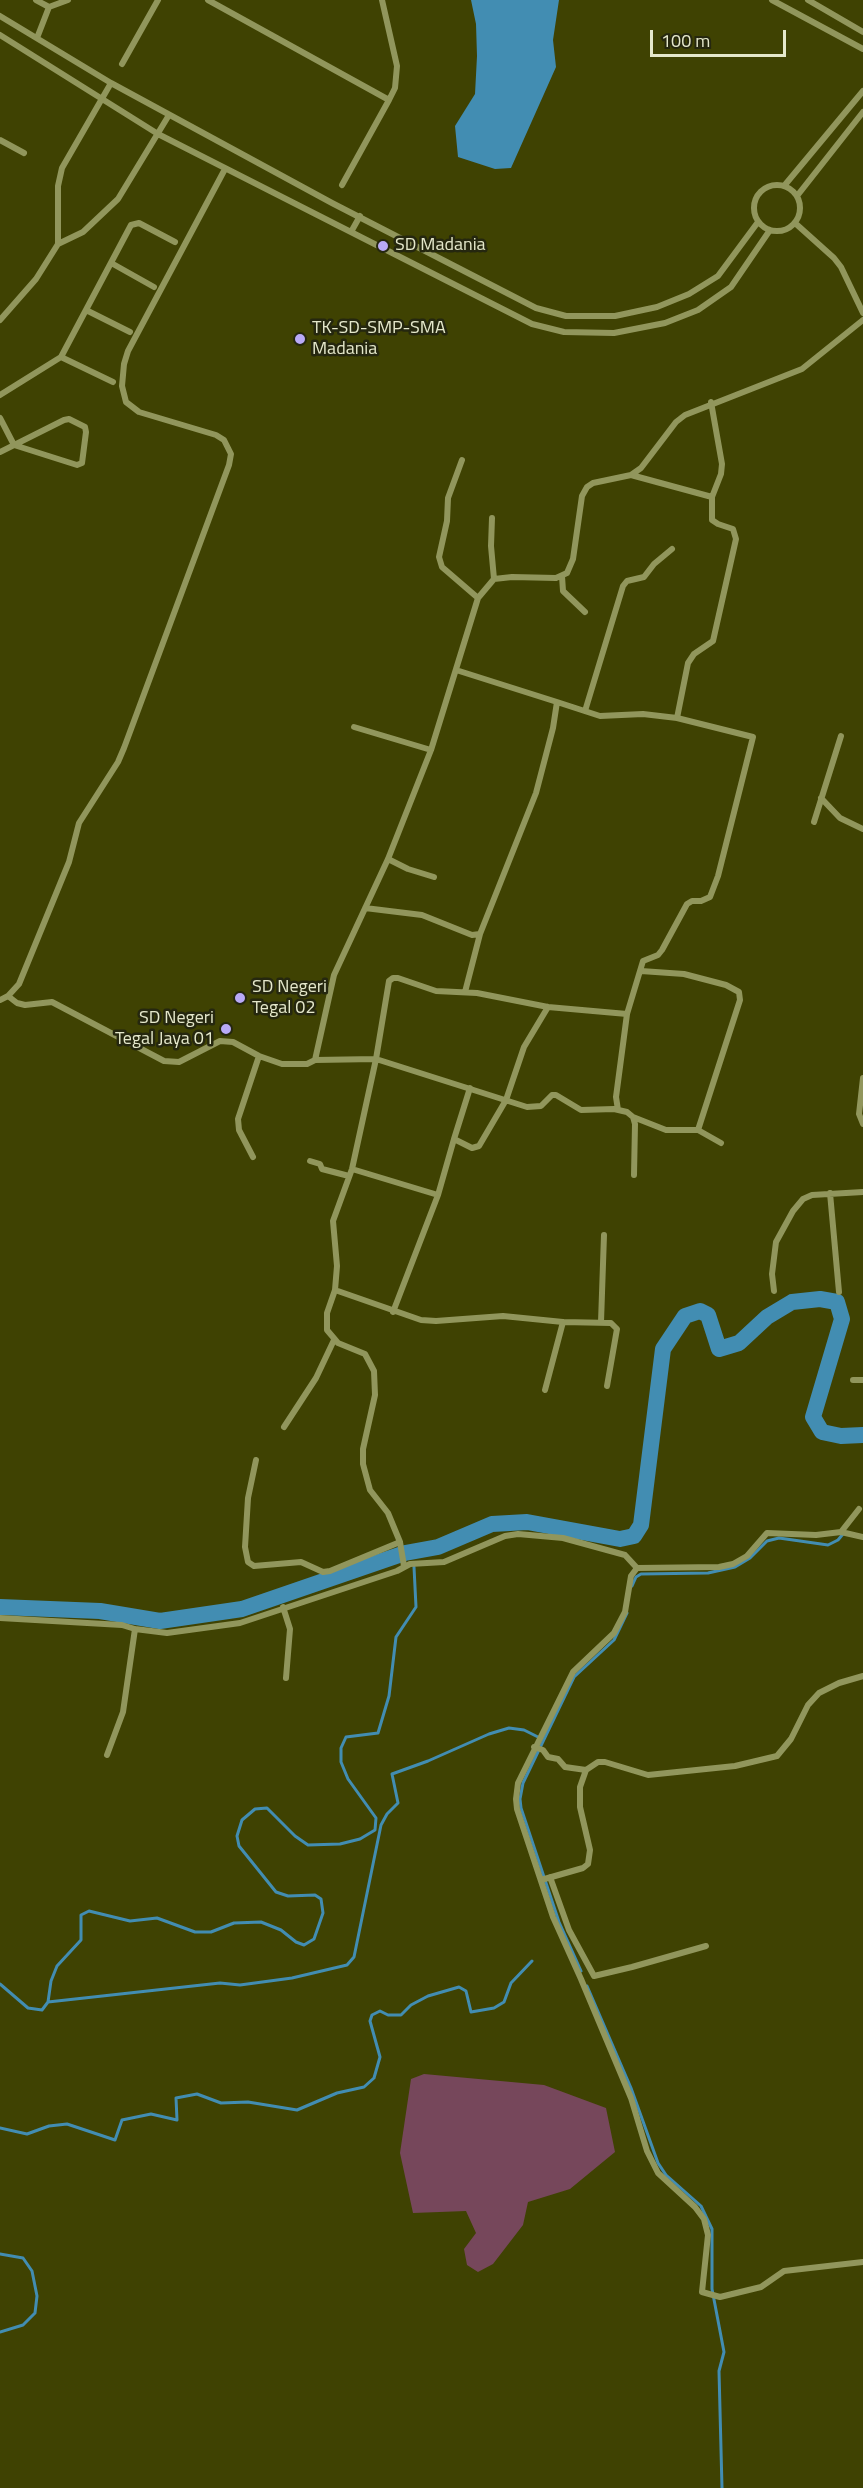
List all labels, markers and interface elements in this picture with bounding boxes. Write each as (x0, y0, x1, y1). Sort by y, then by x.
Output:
scale bar (653, 18, 790, 56)
text: 100 m (661, 27, 710, 54)
place label: SD Madania (395, 235, 486, 257)
marker: SD Madania (376, 239, 390, 253)
place label: TK-SD-SMP-SMA Madania (312, 318, 446, 360)
marker: TK-SD-SMP-SMA Madania (293, 332, 307, 346)
place label: SD Negeri Tegal 02 (252, 977, 327, 1020)
marker: SD Negeri Tegal 02 (233, 991, 247, 1005)
place label: SD Negeri Tegal Jaya 01 (115, 1008, 214, 1050)
marker: SD Negeri Tegal Jaya 01 (219, 1022, 233, 1036)

